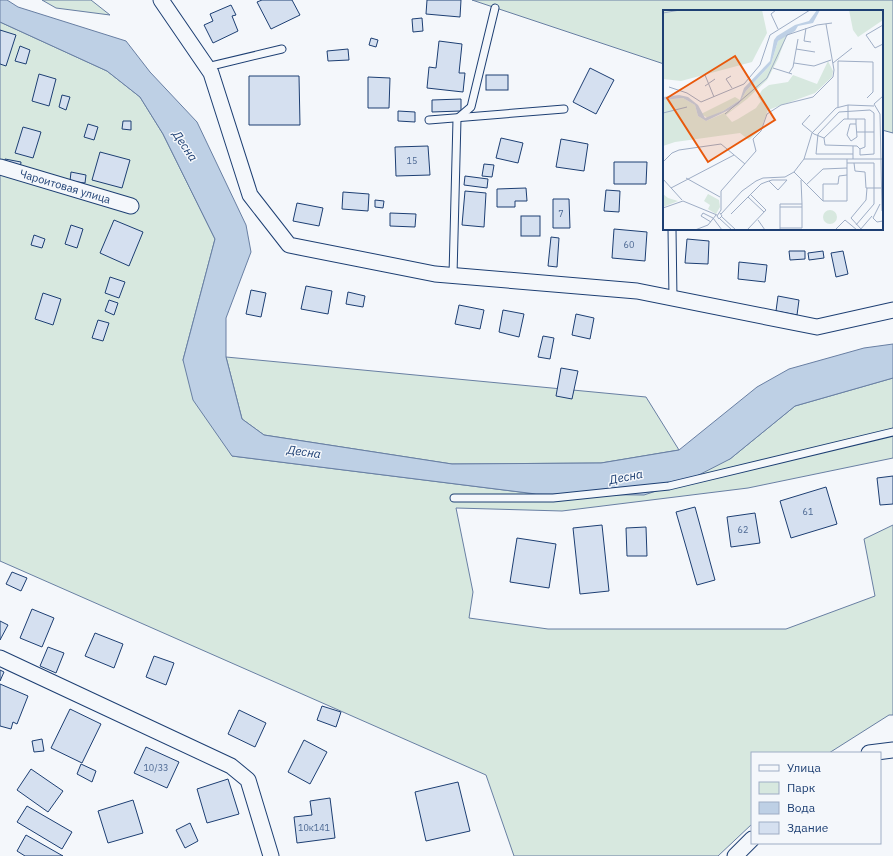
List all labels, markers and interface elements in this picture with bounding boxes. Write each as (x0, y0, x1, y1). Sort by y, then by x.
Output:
inset map (663, 10, 883, 230)
water label: Десна (169, 127, 201, 164)
house number: 15 (407, 155, 417, 166)
street label: Чароитовая улица (18, 166, 112, 207)
house number: 7 (558, 208, 564, 219)
house number: 60 (624, 239, 634, 250)
water label: Десна (285, 442, 322, 461)
water label: Десна (607, 466, 644, 487)
house number: 61 (803, 506, 813, 517)
house number: 62 (738, 524, 748, 535)
legend (751, 752, 881, 844)
text: Улица (787, 760, 821, 775)
house number: 10/33 (143, 762, 169, 773)
text: Парк (787, 780, 816, 795)
text: Вода (787, 800, 816, 815)
text: Здание (787, 820, 829, 835)
house number: 10к141 (298, 822, 330, 833)

